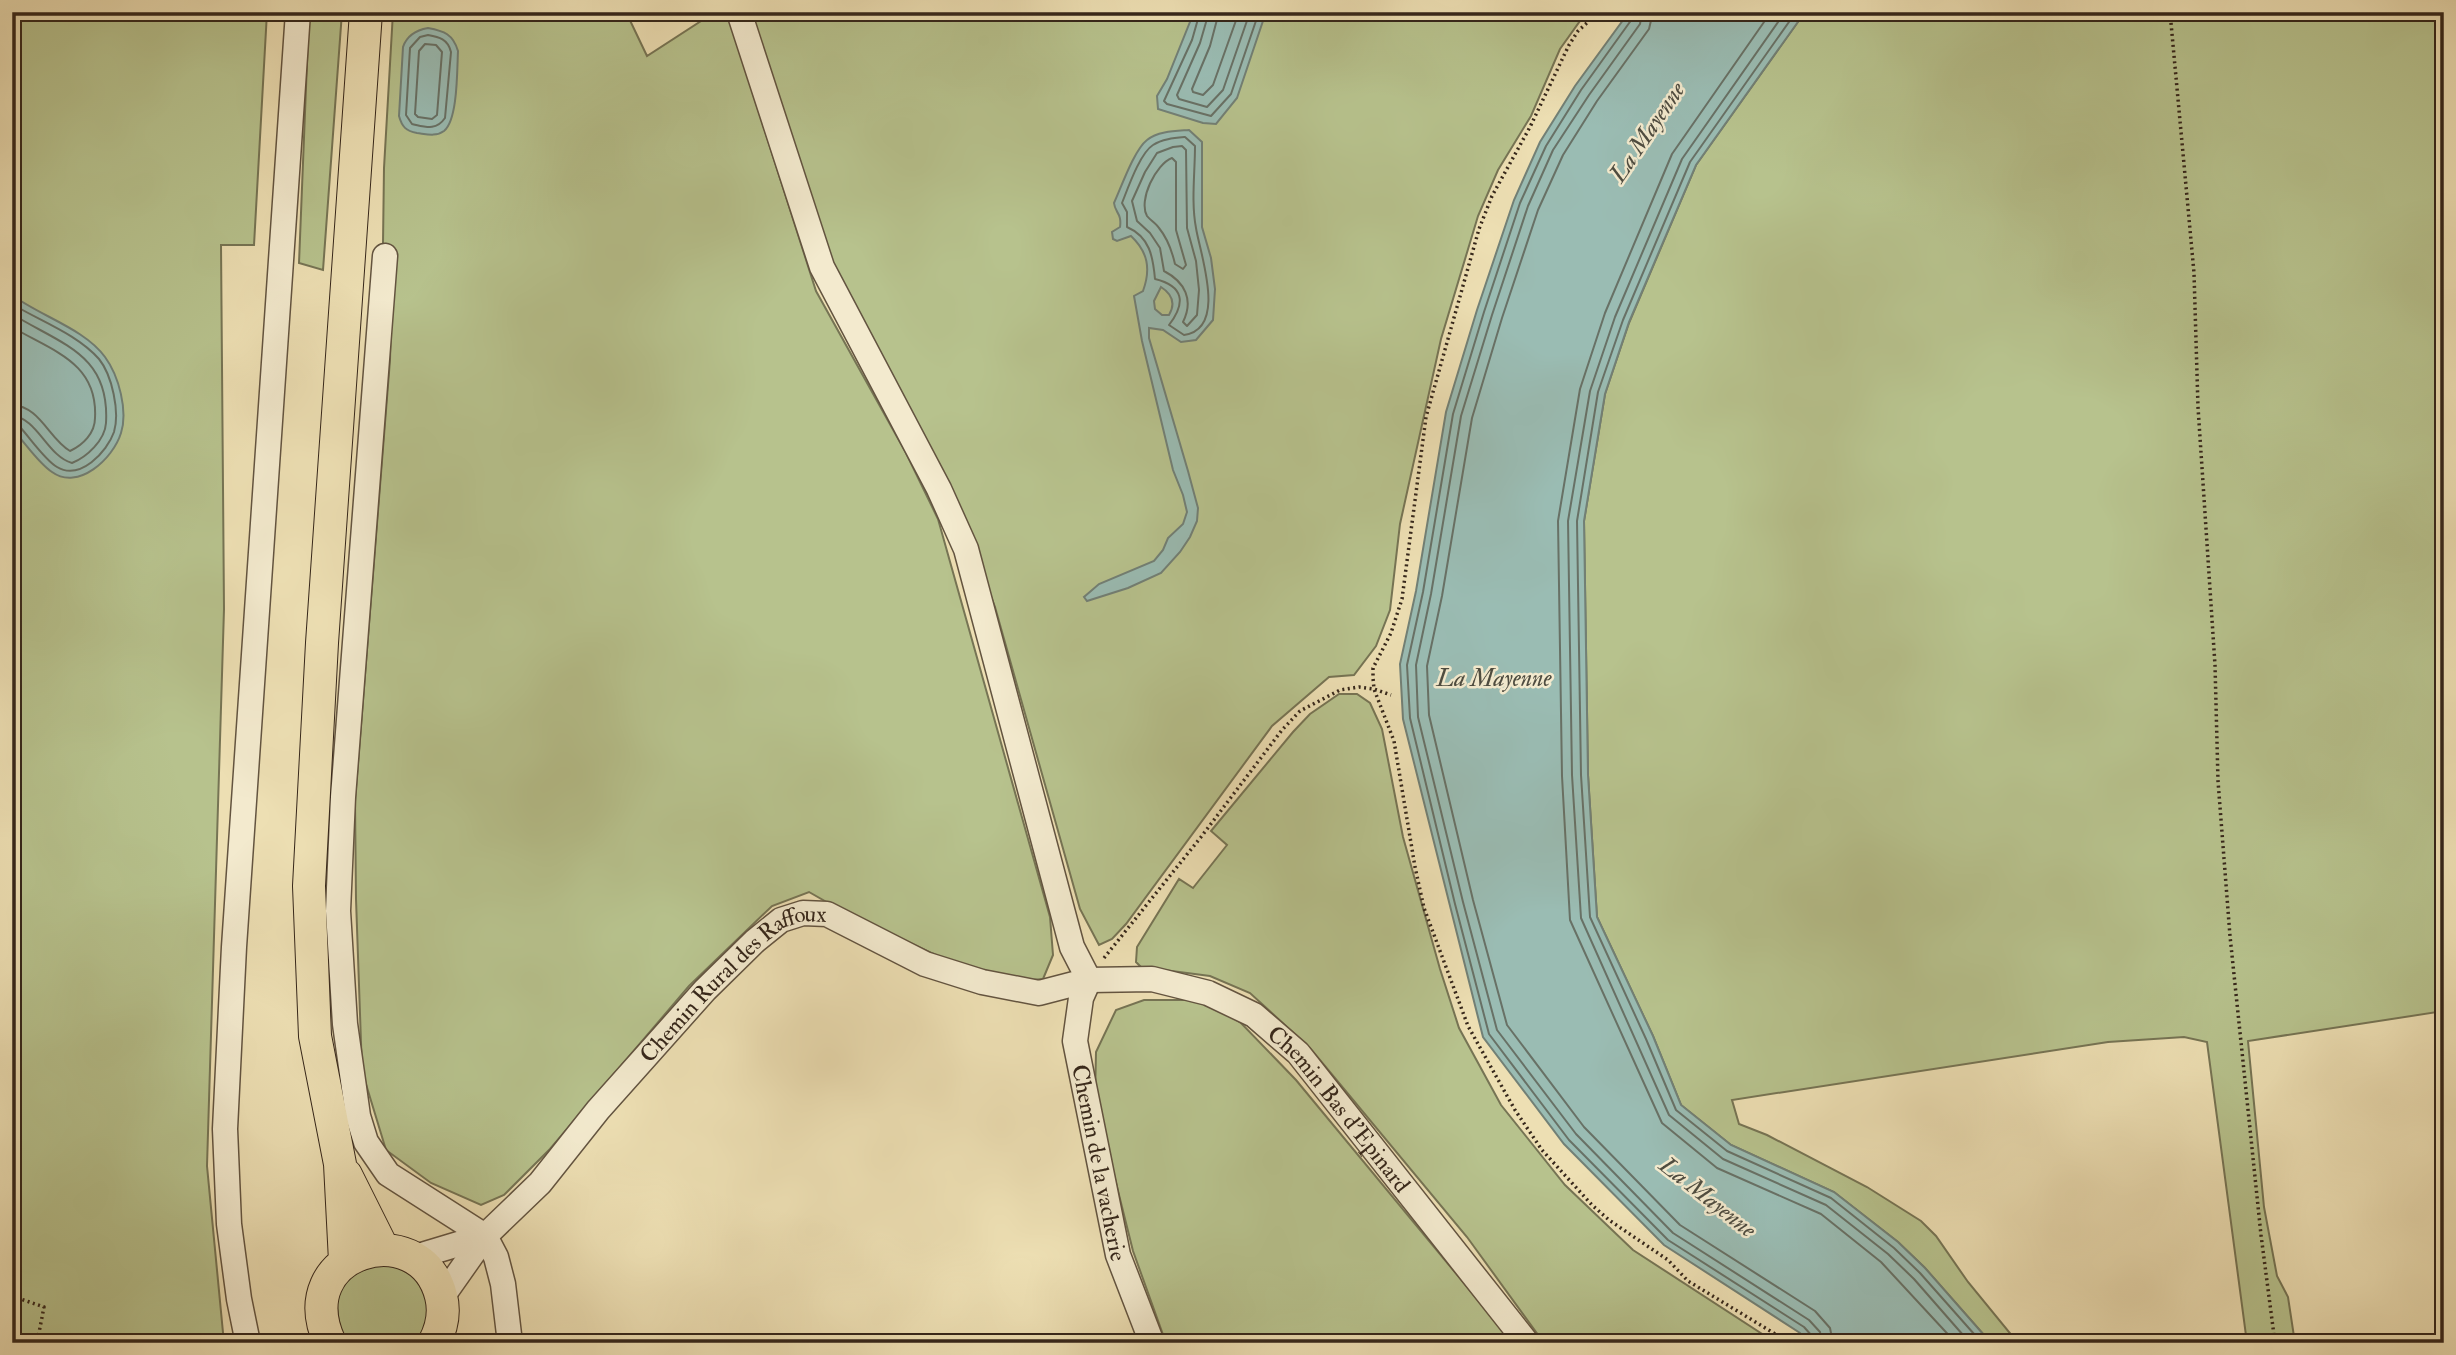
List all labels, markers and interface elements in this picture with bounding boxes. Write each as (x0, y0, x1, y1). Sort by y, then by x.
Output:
water label: La Mayenne (1602, 75, 1693, 189)
water label: La Mayenne (1436, 663, 1552, 694)
street label: Chemin Rural des Raffoux (633, 899, 827, 1069)
street label: Chemin Bas d'Epinard (1261, 1019, 1417, 1199)
street label: Chemin de la vacherie (1065, 1062, 1133, 1266)
water label: La Mayenne (1652, 1149, 1763, 1246)

